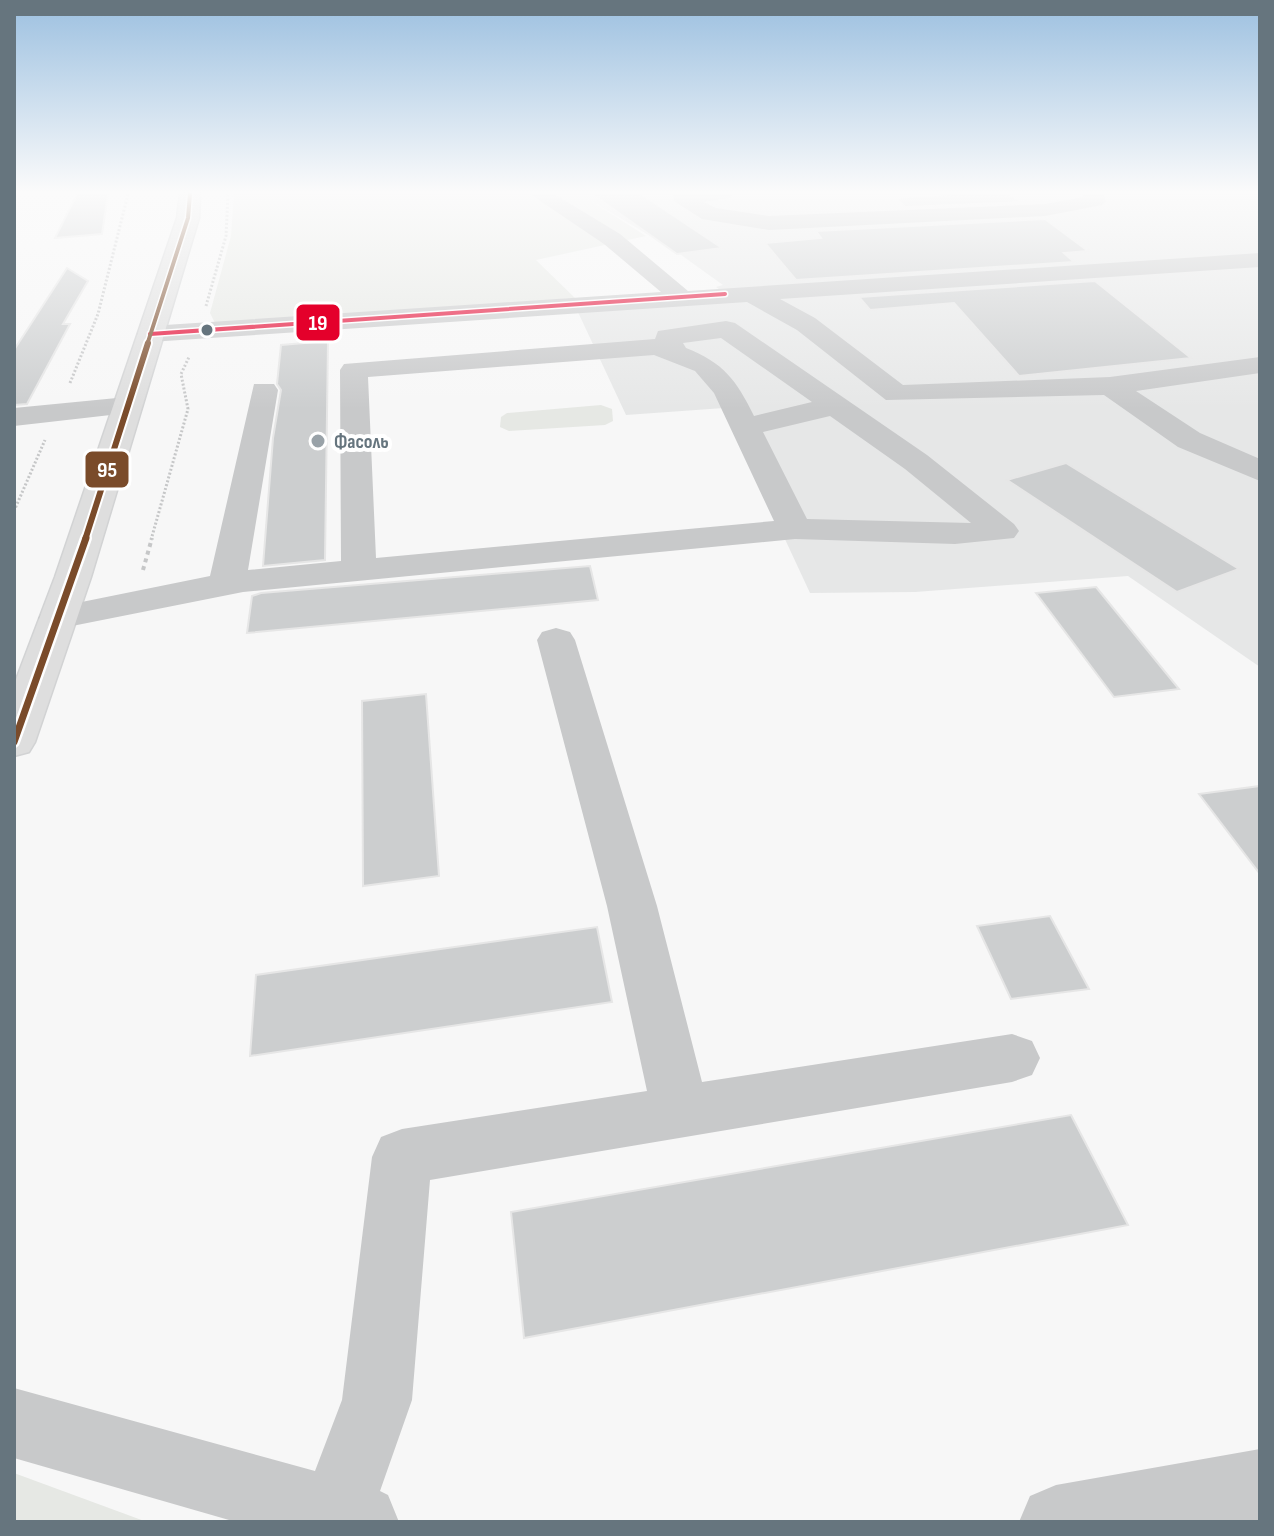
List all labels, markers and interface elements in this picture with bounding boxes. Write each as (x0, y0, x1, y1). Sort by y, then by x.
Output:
line badge: 19 (295, 303, 341, 342)
text: 19 (308, 310, 328, 337)
unlabelled marker (199, 322, 215, 338)
place label: Фасоль (334, 430, 389, 454)
marker: Фасоль (309, 432, 327, 450)
line badge: 95 (84, 450, 130, 489)
text: 95 (97, 457, 117, 484)

